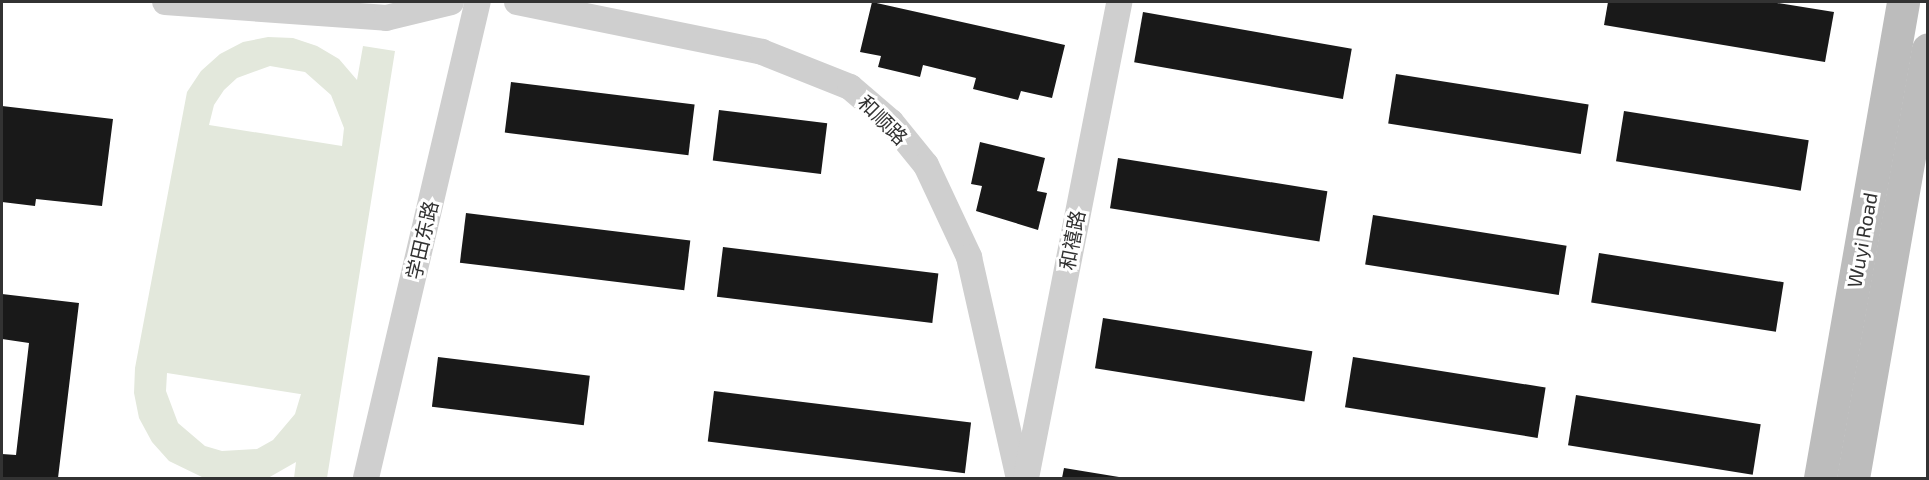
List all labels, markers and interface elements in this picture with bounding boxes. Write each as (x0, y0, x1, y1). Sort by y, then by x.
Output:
street label: 和顺路 (853, 90, 913, 150)
street label: Wuyi Road (1842, 191, 1882, 289)
street label: 学田东路 (401, 198, 443, 282)
street label: 和禧路 (1054, 208, 1090, 272)

